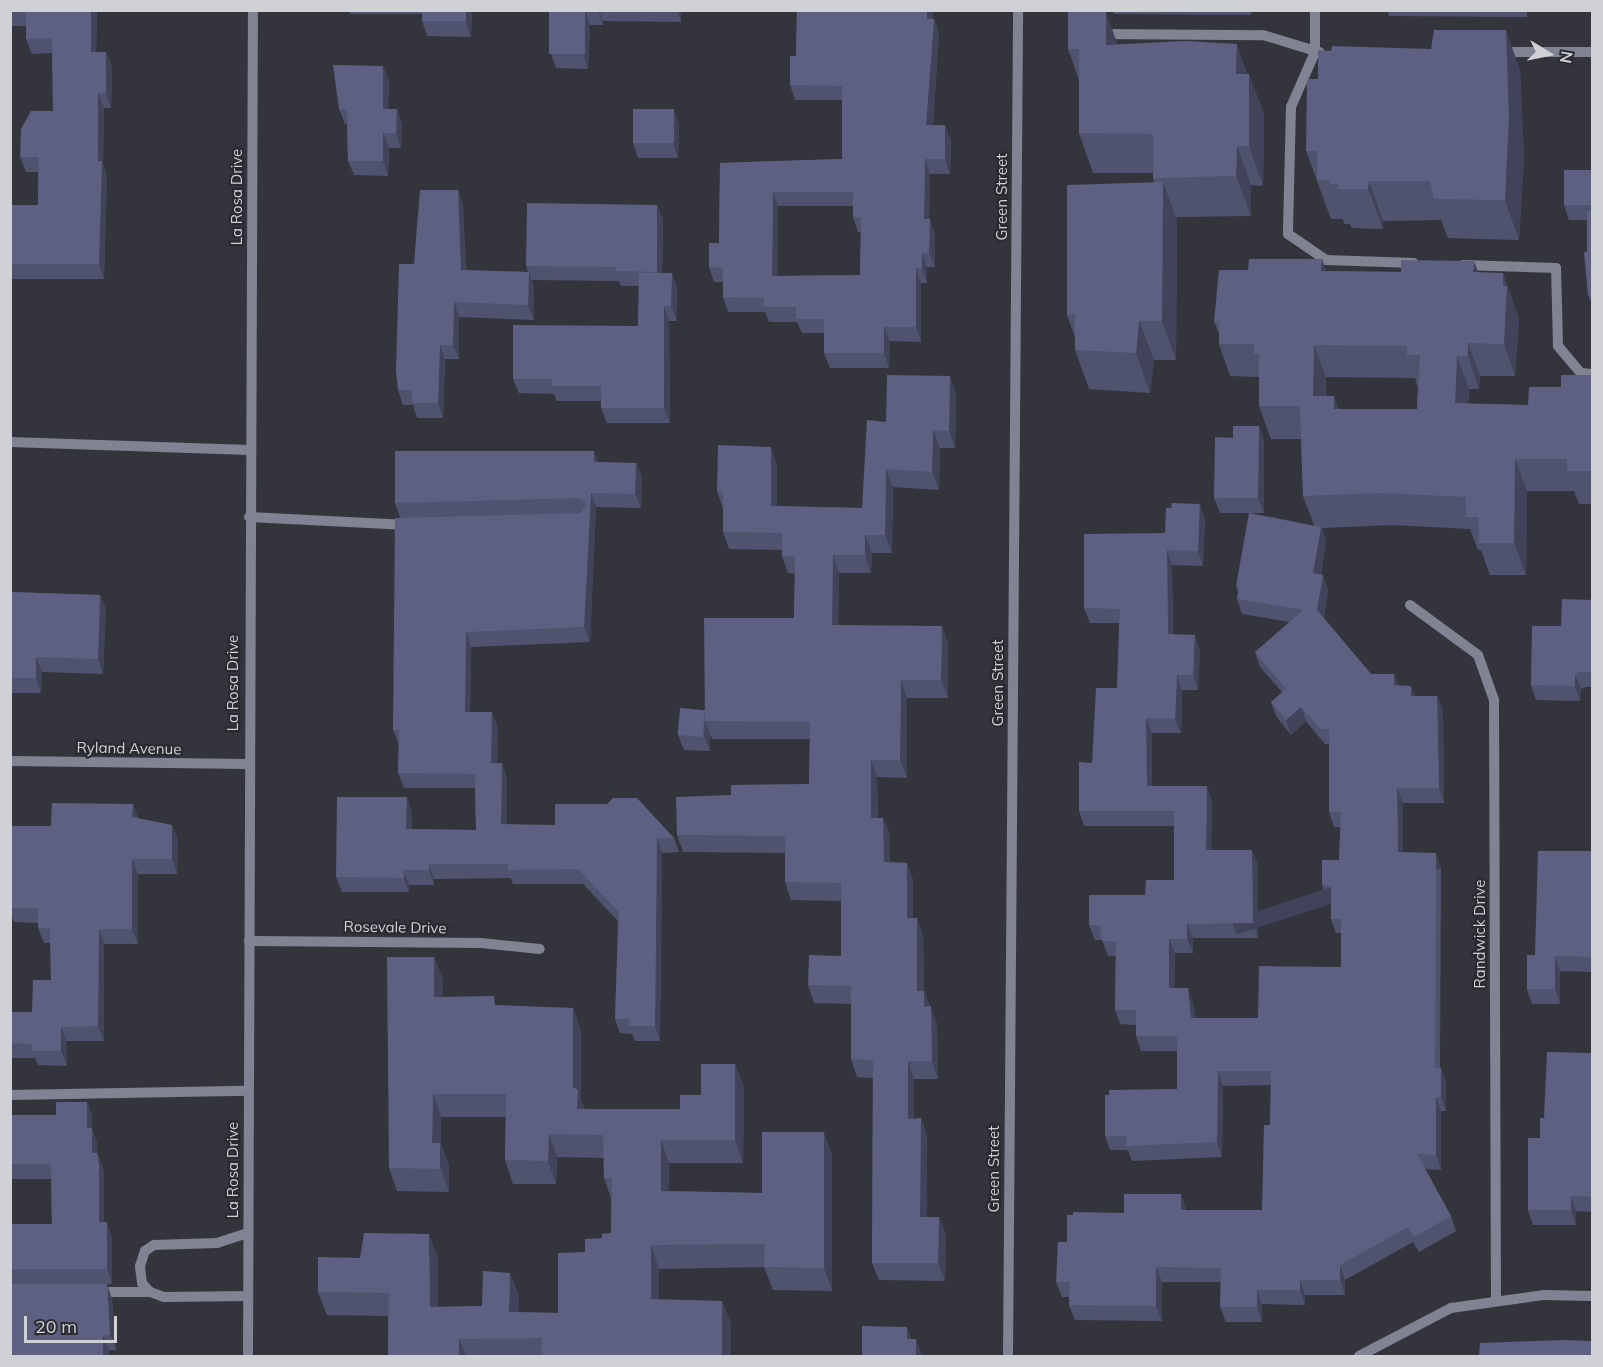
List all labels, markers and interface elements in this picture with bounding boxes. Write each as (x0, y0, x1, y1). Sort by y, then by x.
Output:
north arrow (1519, 24, 1579, 84)
text: N (1556, 49, 1578, 65)
street label: La Rosa Drive (228, 149, 246, 245)
street label: Green Street (993, 154, 1011, 240)
street label: La Rosa Drive (224, 635, 242, 731)
street label: Green Street (989, 640, 1007, 726)
street label: Ryland Avenue (76, 738, 182, 758)
street label: Randwick Drive (1471, 879, 1489, 989)
street label: Rosevale Drive (343, 917, 447, 937)
street label: La Rosa Drive (224, 1122, 242, 1218)
street label: Green Street (985, 1126, 1003, 1212)
scale bar (27, 1304, 120, 1342)
text: 20 m (35, 1315, 77, 1338)

